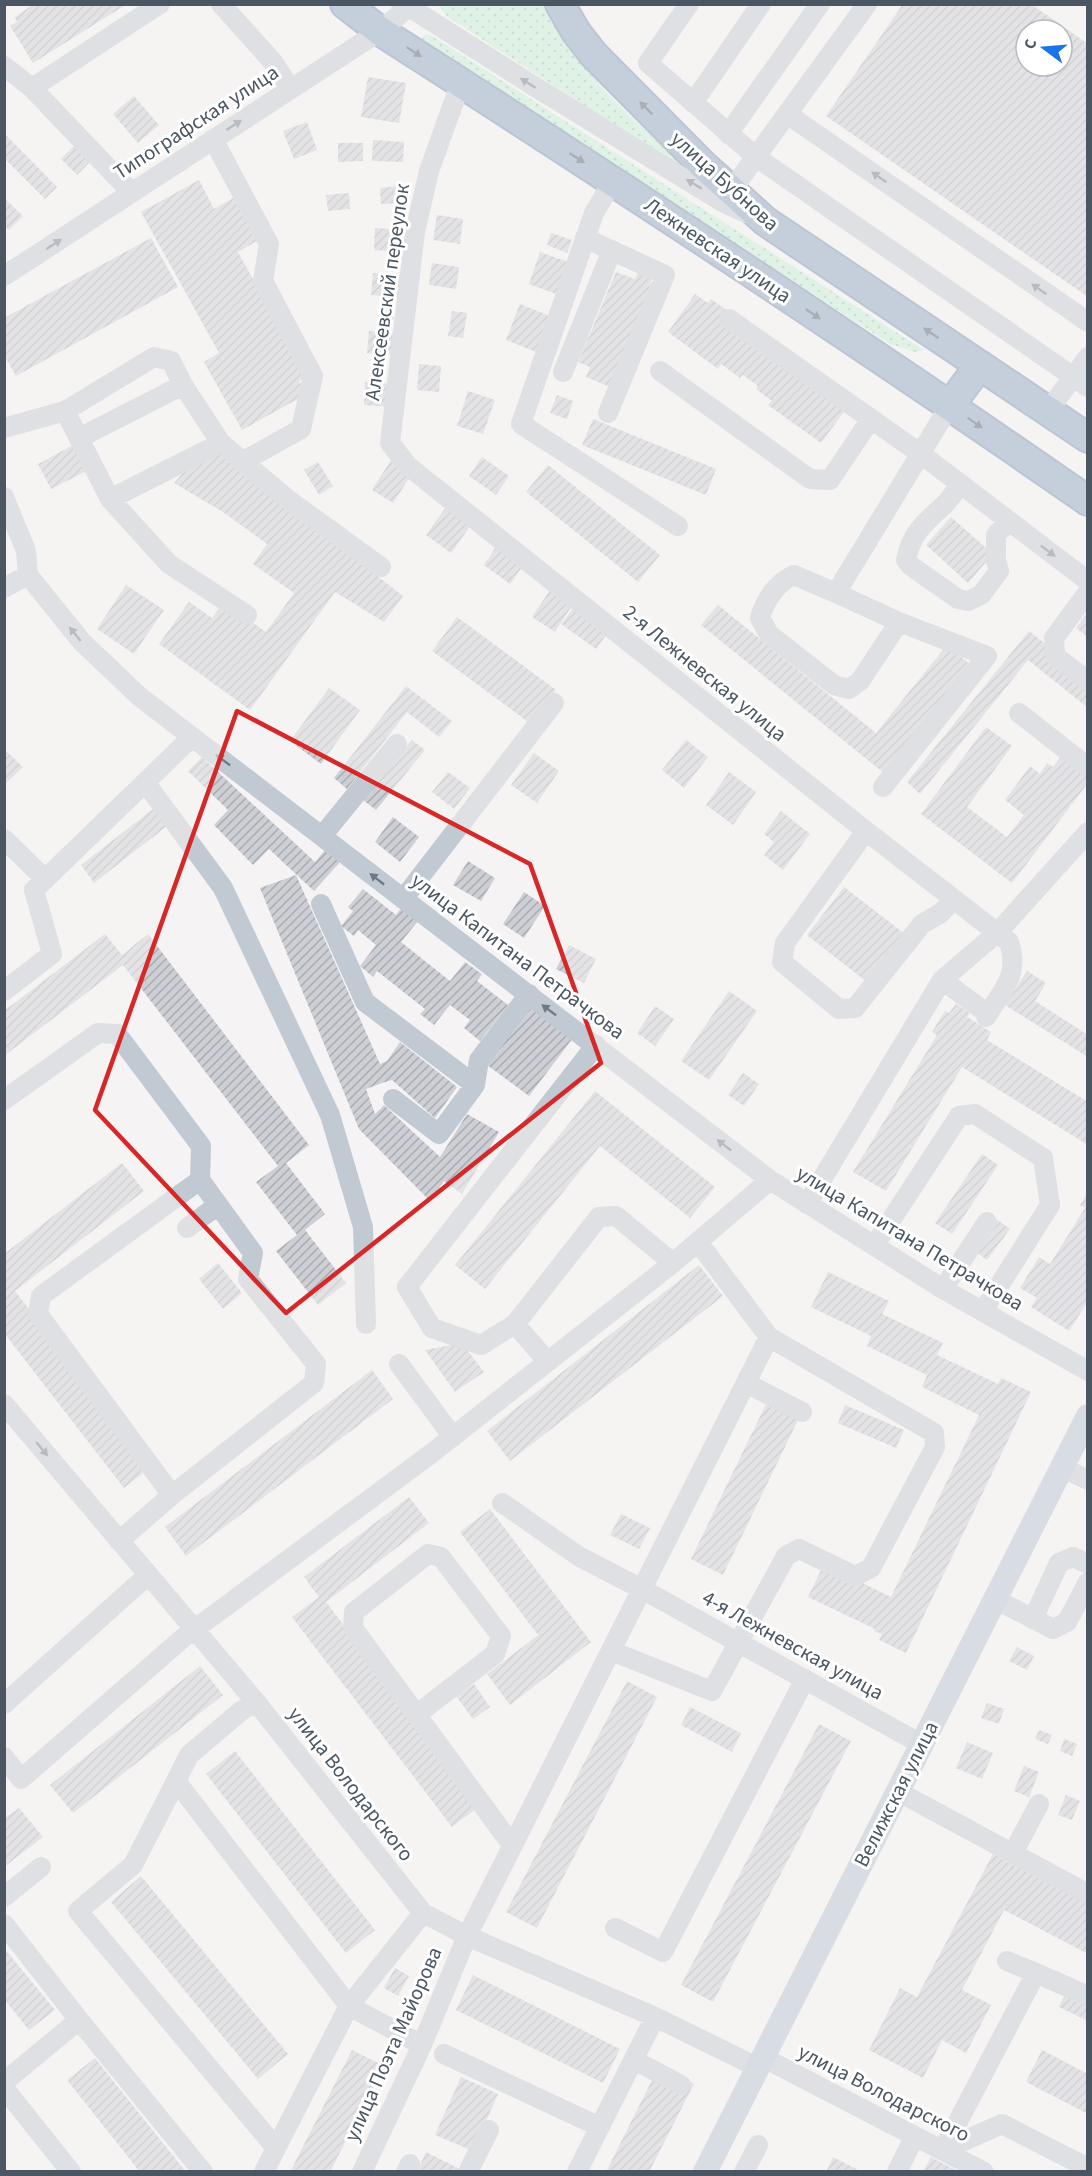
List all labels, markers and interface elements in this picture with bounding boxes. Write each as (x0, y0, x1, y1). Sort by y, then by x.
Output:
north arrow (1014, 18, 1074, 78)
text: С (1019, 37, 1042, 52)
one-way arrow (405, 46, 421, 58)
street label: Типографская улица (108, 57, 284, 187)
one-way arrow (520, 77, 536, 88)
one-way arrow (640, 102, 654, 116)
one-way arrow (226, 120, 243, 131)
street label: улица Бубнова (664, 124, 786, 238)
one-way arrow (569, 152, 585, 163)
one-way arrow (872, 171, 888, 183)
one-way arrow (686, 179, 702, 190)
street label: Алексеевский переулок (357, 181, 417, 402)
street label: Лежневская улица (639, 190, 797, 310)
one-way arrow (46, 239, 62, 250)
one-way arrow (1031, 283, 1048, 294)
one-way arrow (805, 308, 821, 320)
one-way arrow (923, 328, 939, 339)
one-way arrow (967, 417, 983, 429)
one-way arrow (1040, 545, 1056, 557)
street label: 2-я Лежневская улица (617, 597, 793, 749)
one-way arrow (69, 626, 81, 641)
one-way arrow (215, 755, 230, 767)
street label: улица Капитана Петрачкова (405, 866, 631, 1046)
one-way arrow (370, 873, 385, 885)
one-way arrow (542, 1004, 557, 1016)
one-way arrow (716, 1138, 732, 1151)
street label: улица Капитана Петрачкова (791, 1158, 1029, 1318)
one-way arrow (35, 1441, 48, 1456)
street label: 4-я Лежневская улица (697, 1583, 889, 1707)
street label: улица Володарского (281, 1700, 421, 1868)
street label: Велижская улица (846, 1716, 946, 1872)
street label: улица Поэта Майорова (337, 1942, 449, 2146)
street label: улица Володарского (793, 2037, 975, 2149)

